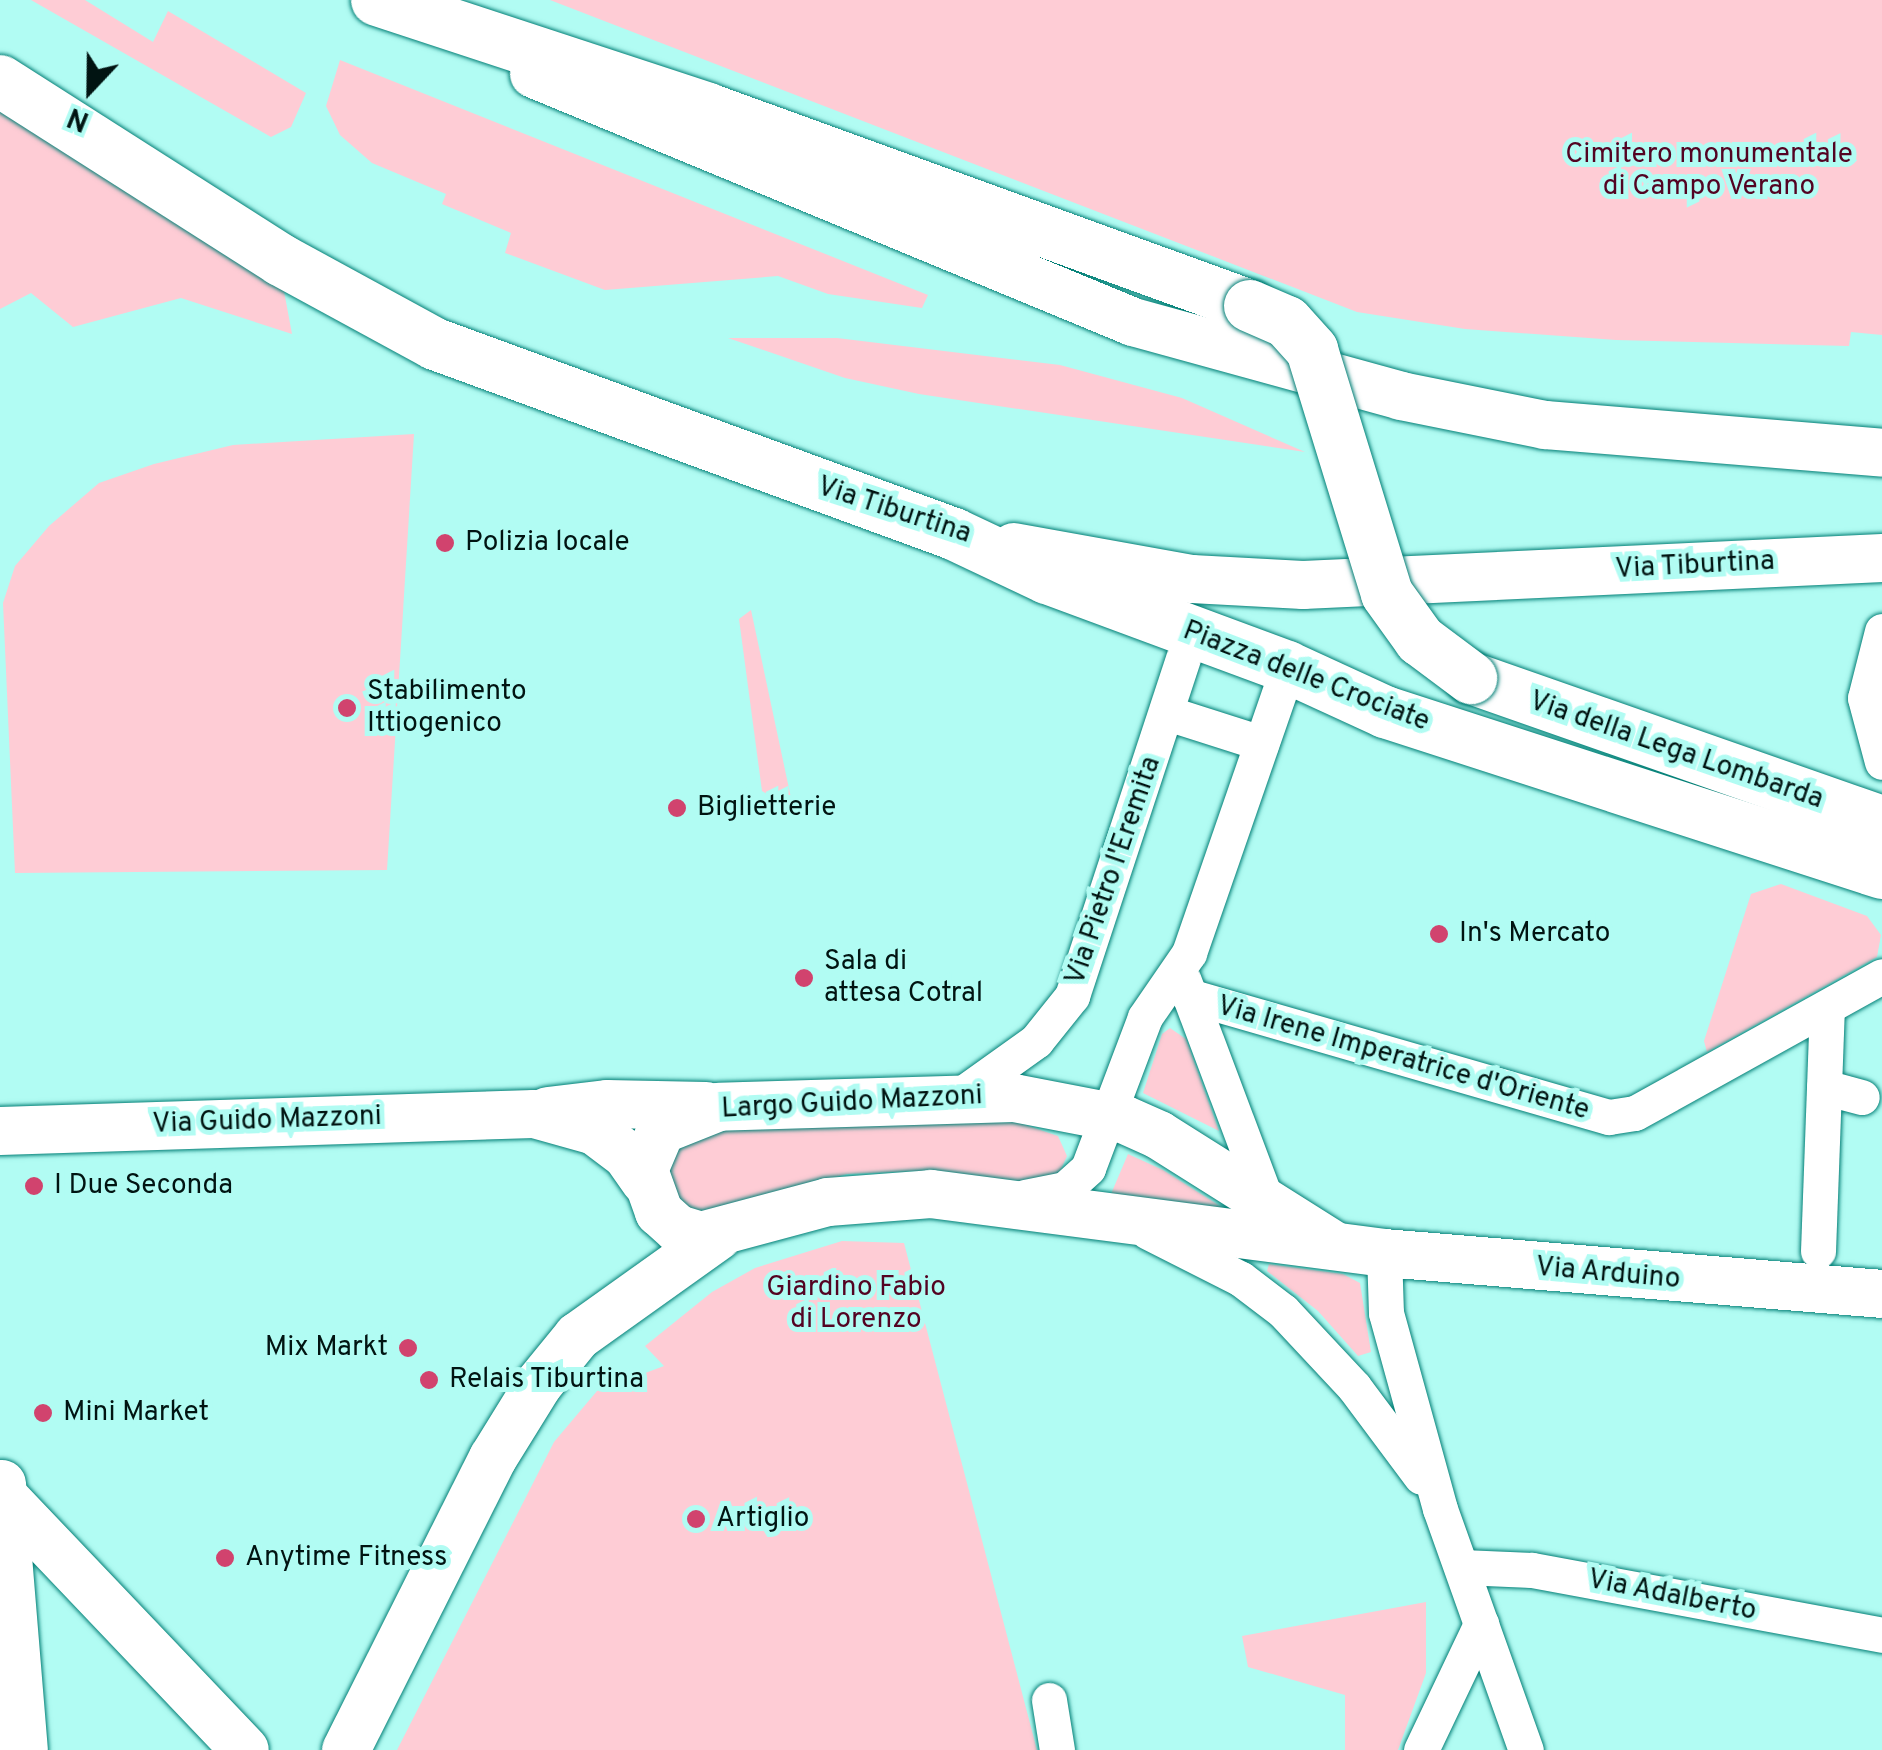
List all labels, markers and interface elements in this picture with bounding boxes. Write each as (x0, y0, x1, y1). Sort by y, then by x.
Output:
north arrow (40, 40, 140, 140)
text: N (63, 97, 95, 138)
park label: Cimitero monumentale di Campo Verano (1565, 138, 1853, 204)
street label: Via Tiburtina (812, 470, 976, 552)
place label: Polizia locale (465, 526, 630, 560)
marker: Polizia locale (434, 532, 456, 554)
street label: Via Tiburtina (1614, 545, 1776, 587)
street label: Piazza delle Crociate (1178, 614, 1434, 740)
place label: Stabilimento Ittiogenico (367, 675, 527, 741)
street label: Via della Lega Lombarda (1525, 685, 1827, 817)
marker: Stabilimento Ittiogenico (336, 697, 358, 719)
street label: Via Pietro l'Eremita (1059, 752, 1169, 990)
place label: Biglietterie (697, 791, 836, 825)
marker: Biglietterie (666, 797, 688, 819)
place label: In's Mercato (1459, 917, 1610, 951)
marker: In's Mercato (1428, 923, 1450, 945)
place label: Sala di attesa Cotral (824, 945, 983, 1011)
marker: Sala di attesa Cotral (793, 967, 815, 989)
street label: Via Irene Imperatrice d'Oriente (1213, 990, 1593, 1128)
street label: Largo Guido Mazzoni (720, 1079, 984, 1127)
street label: Via Guido Mazzoni (152, 1100, 382, 1142)
place label: I Due Seconda (54, 1169, 233, 1203)
marker: I Due Seconda (23, 1175, 45, 1197)
street label: Via Arduino (1534, 1251, 1682, 1297)
park label: Giardino Fabio di Lorenzo (766, 1271, 946, 1337)
place label: Mix Markt (265, 1331, 388, 1365)
marker: Mix Markt (397, 1337, 419, 1359)
place label: Relais Tiburtina (449, 1363, 645, 1397)
marker: Relais Tiburtina (418, 1369, 440, 1391)
place label: Mini Market (63, 1396, 209, 1430)
marker: Mini Market (32, 1402, 54, 1424)
place label: Artiglio (716, 1502, 809, 1536)
marker: Artiglio (685, 1508, 707, 1530)
place label: Anytime Fitness (245, 1541, 447, 1575)
marker: Anytime Fitness (214, 1547, 236, 1569)
street label: Via Adalberto (1584, 1563, 1760, 1629)

